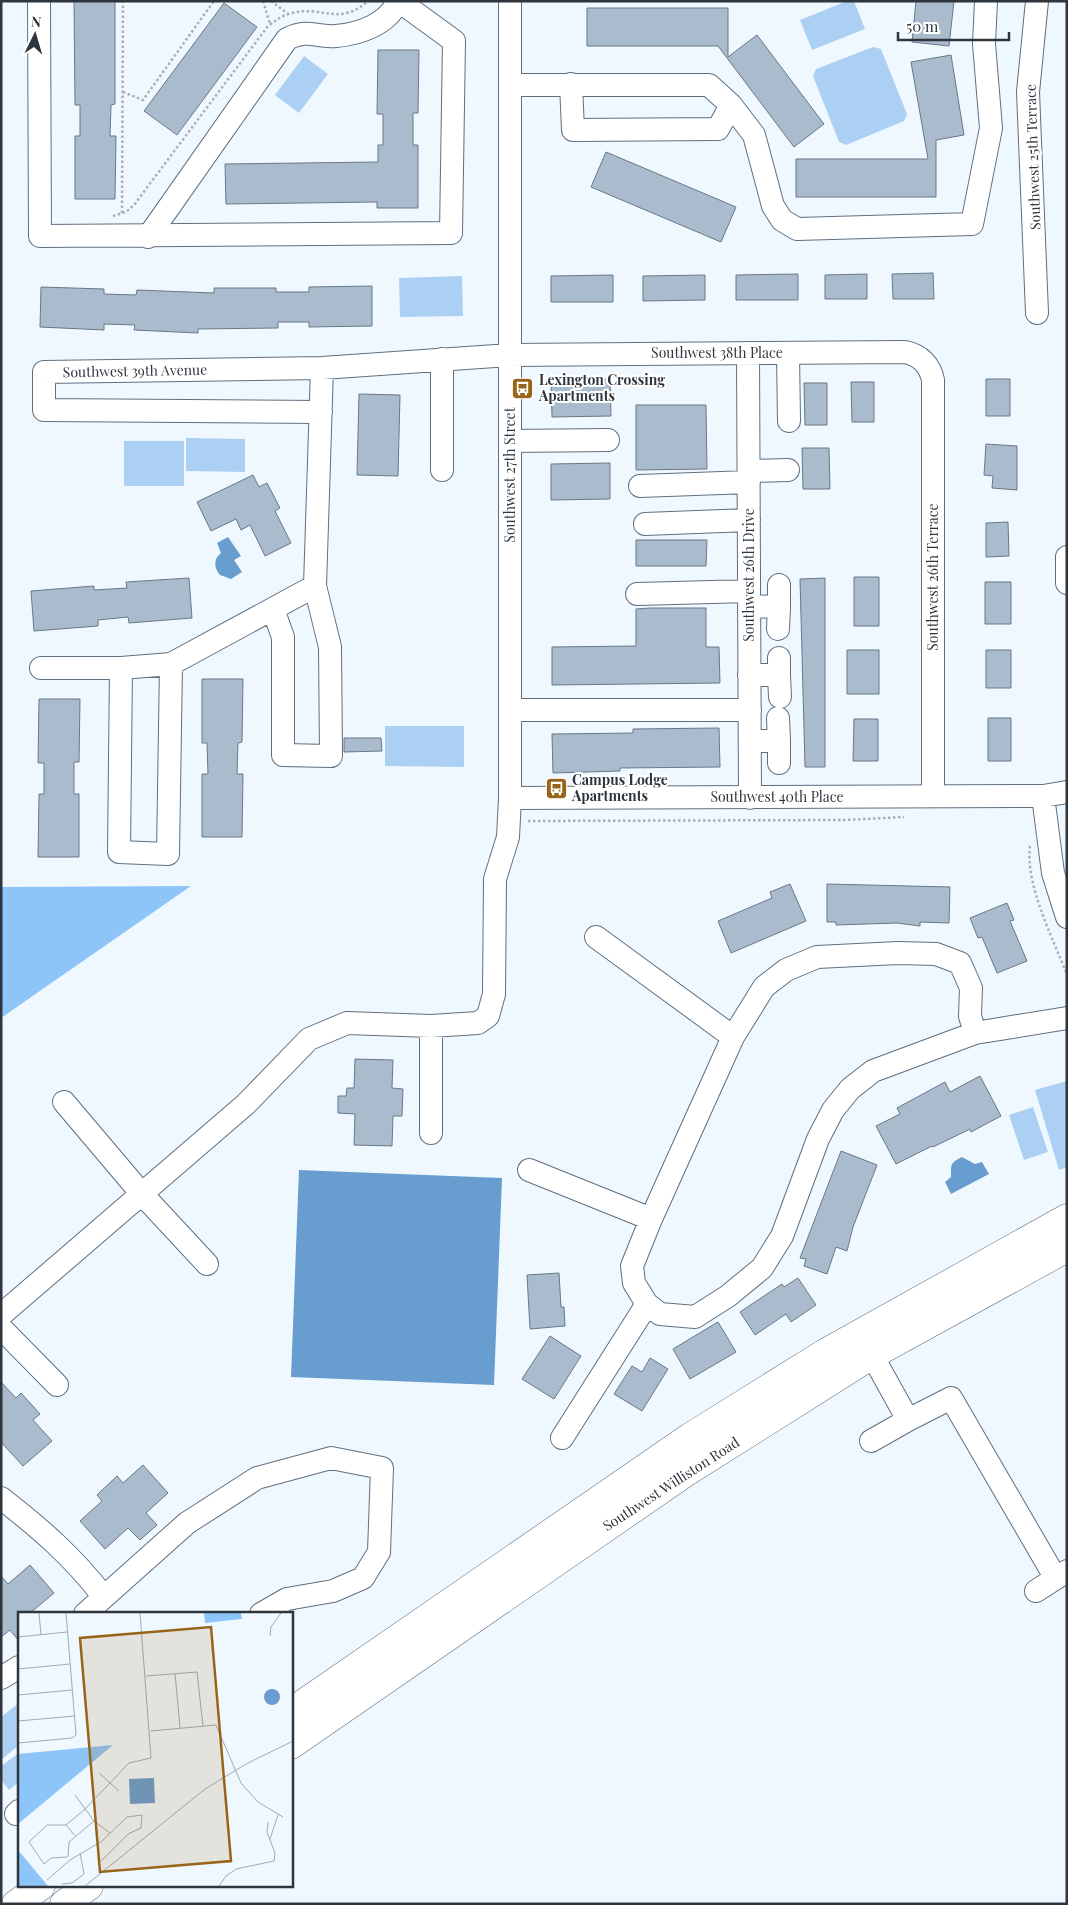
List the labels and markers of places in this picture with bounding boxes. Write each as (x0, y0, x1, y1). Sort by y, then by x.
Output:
place label: Lexington Crossing Apartments (538, 370, 665, 405)
bus stop icon: Lexington Crossing Apartments (511, 376, 535, 400)
place label: Campus Lodge Apartments (571, 770, 668, 805)
bus stop icon: Campus Lodge Apartments (544, 776, 568, 800)

